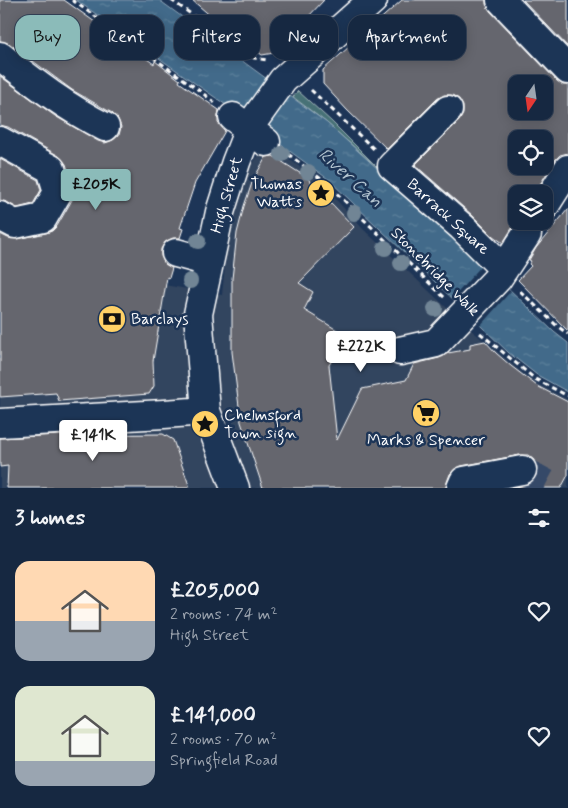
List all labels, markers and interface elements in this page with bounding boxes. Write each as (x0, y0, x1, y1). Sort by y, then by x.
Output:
chip: Buy (15, 15, 80, 60)
chip: Rent (90, 15, 164, 60)
chip: Filters (174, 15, 260, 60)
chip: New (270, 15, 338, 60)
chip: Apartment (348, 15, 466, 60)
north arrow (508, 75, 552, 120)
map controls (508, 75, 553, 230)
button: locate (508, 130, 553, 175)
water label: River Can (313, 143, 387, 213)
street label: High Street (206, 154, 249, 236)
pin: £205K (61, 168, 131, 211)
text: £205K (72, 174, 120, 195)
place label: Thomas Watts (251, 174, 302, 213)
street label: Barrack Square (402, 174, 494, 260)
place icon: Thomas Watts (306, 178, 336, 208)
button: layers (508, 185, 553, 230)
street label: Stonebridge Walk (386, 223, 484, 321)
bank icon: Barclays (97, 304, 127, 334)
place label: Barclays (131, 309, 189, 330)
pin: £222K (326, 330, 396, 373)
text: £222K (337, 336, 385, 357)
supermarket icon: Marks & Spencer (411, 398, 441, 428)
place label: Chelmsford Town sign (224, 405, 301, 445)
place icon: Chelmsford Town sign (190, 409, 220, 439)
pin: £141K (58, 420, 128, 462)
text: £141K (70, 425, 116, 446)
place label: Marks & Spencer (367, 430, 485, 451)
text: 3 homes (15, 504, 85, 532)
icon: filters (525, 504, 553, 532)
text: £205,000 (170, 576, 260, 604)
icon: home (55, 581, 115, 641)
icon: heart (525, 597, 553, 625)
text: 2 rooms · 74 m² (170, 604, 278, 625)
text: High Street (170, 625, 249, 646)
text: £141,000 (170, 701, 256, 729)
icon: home (55, 706, 115, 766)
icon: heart (525, 722, 553, 750)
text: 2 rooms · 70 m² (170, 729, 277, 750)
text: Springfield Road (170, 750, 278, 771)

